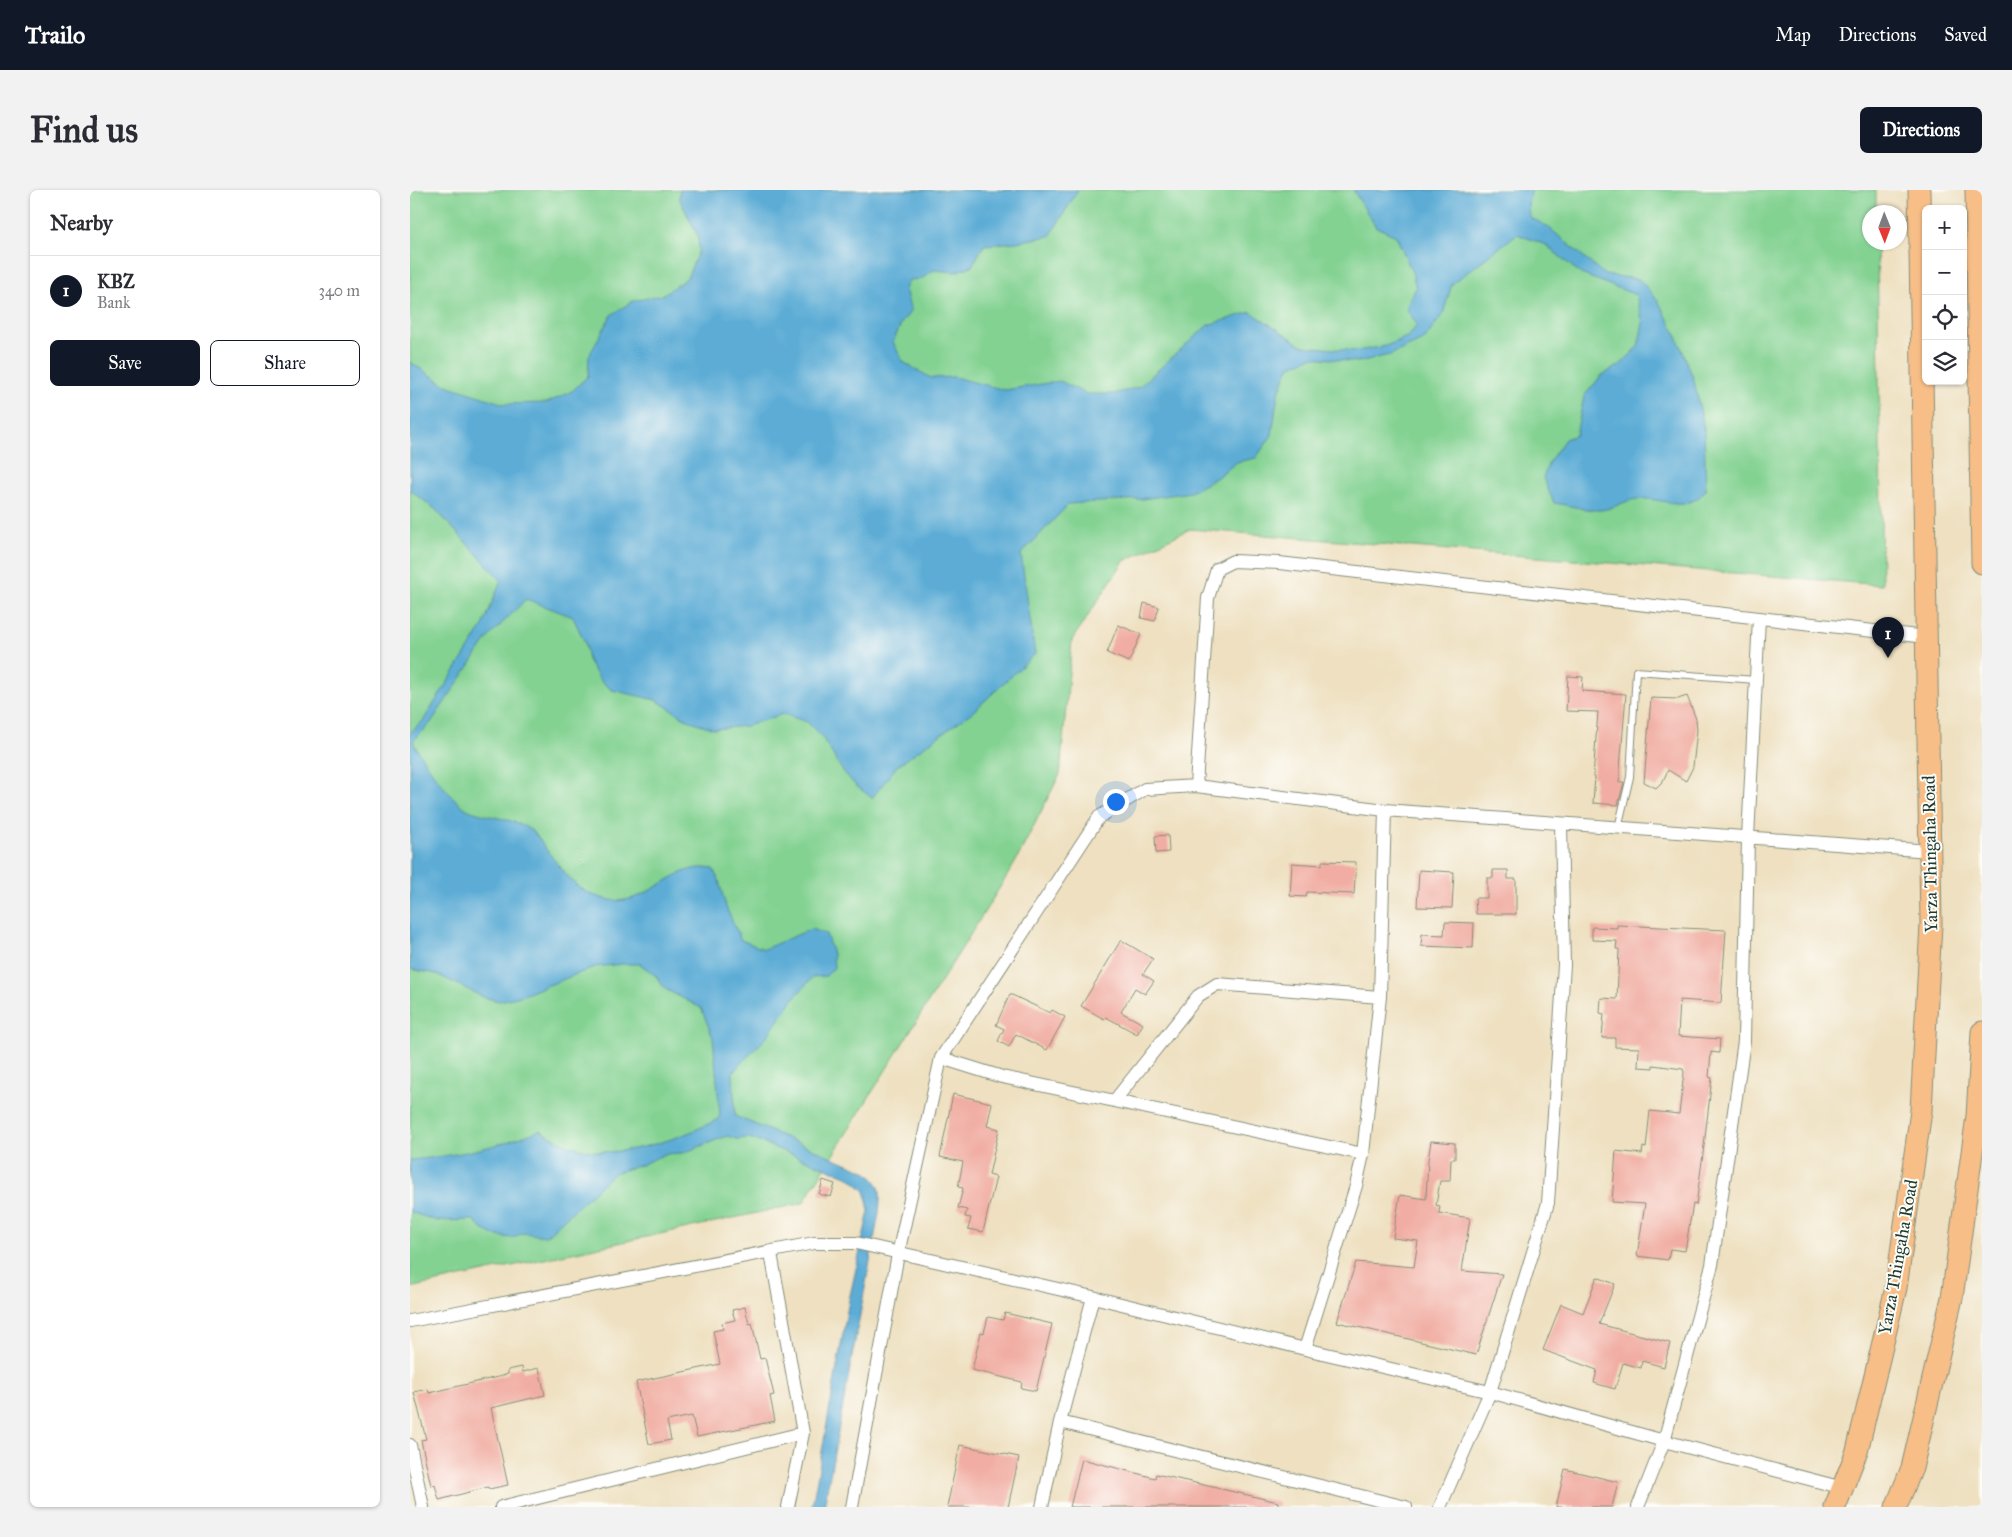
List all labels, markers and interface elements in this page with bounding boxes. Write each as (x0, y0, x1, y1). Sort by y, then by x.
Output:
text: Trailo (25, 20, 85, 50)
text: Map (1775, 24, 1811, 46)
text: Directions (1839, 24, 1916, 46)
text: Saved (1944, 24, 1987, 46)
button: Directions (1860, 107, 1982, 153)
text: Find us (30, 109, 138, 152)
north arrow (1862, 205, 1907, 250)
map controls (1922, 205, 1967, 385)
button: + (1922, 205, 1967, 250)
text: Nearby (50, 210, 113, 236)
button: − (1922, 250, 1967, 295)
text: KBZ (97, 270, 135, 293)
text: 1 (63, 281, 69, 300)
text: 340 m (318, 281, 360, 300)
text: Bank (97, 293, 130, 312)
button: locate (1922, 295, 1967, 340)
button: Save (50, 340, 200, 386)
button: Share (210, 340, 360, 386)
button: layers (1922, 340, 1967, 385)
pin: 1 (1872, 617, 1904, 658)
street label: Yarza Thingaha Road (1918, 775, 1943, 933)
your location (1103, 789, 1129, 815)
street label: Yarza Thingaha Road (1874, 1178, 1923, 1337)

